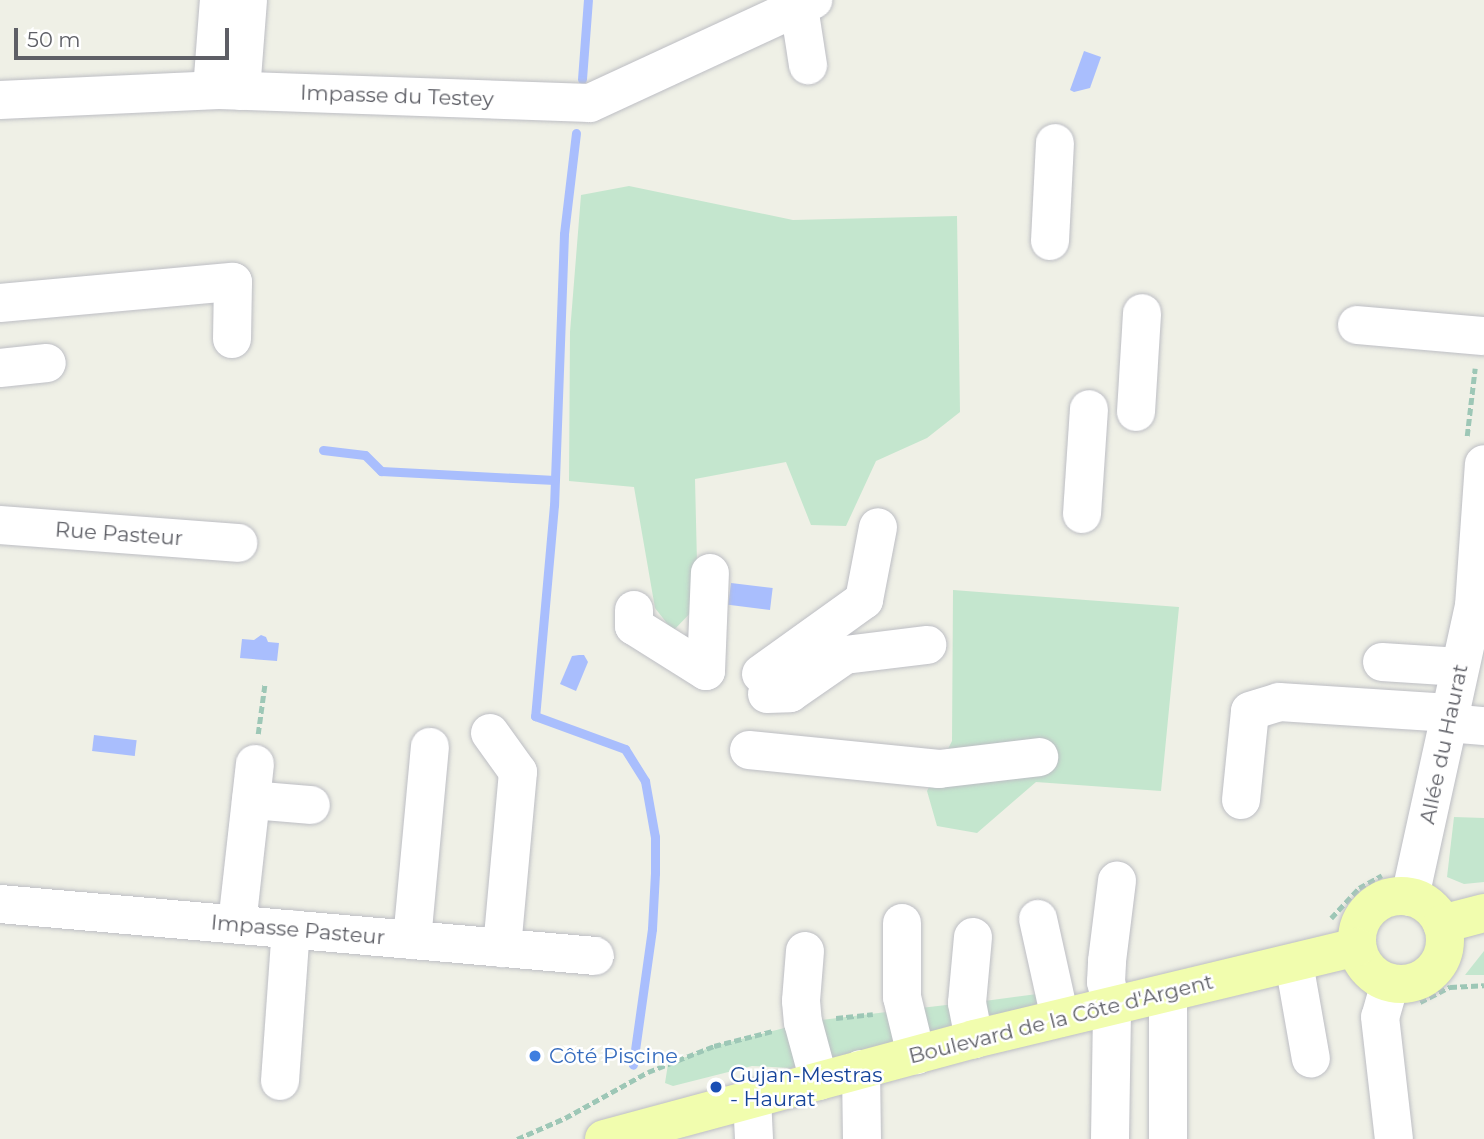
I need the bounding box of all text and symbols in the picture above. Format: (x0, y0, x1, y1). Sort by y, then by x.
scale bar (18, 14, 233, 58)
text: 50 m (27, 27, 81, 52)
street label: Impasse du Testey (300, 80, 494, 112)
street label: Rue Pasteur (54, 517, 184, 551)
street label: Allée du Haurat (1415, 662, 1473, 826)
street label: Impasse Pasteur (210, 910, 386, 950)
street label: Boulevard de la Côte d'Argent (906, 969, 1216, 1069)
place label: Côté Piscine (549, 1043, 678, 1069)
marker: Côté Piscine (527, 1048, 543, 1064)
place label: Gujan-Mestras - Haurat (730, 1062, 882, 1112)
marker: Gujan-Mestras - Haurat (708, 1079, 724, 1095)

